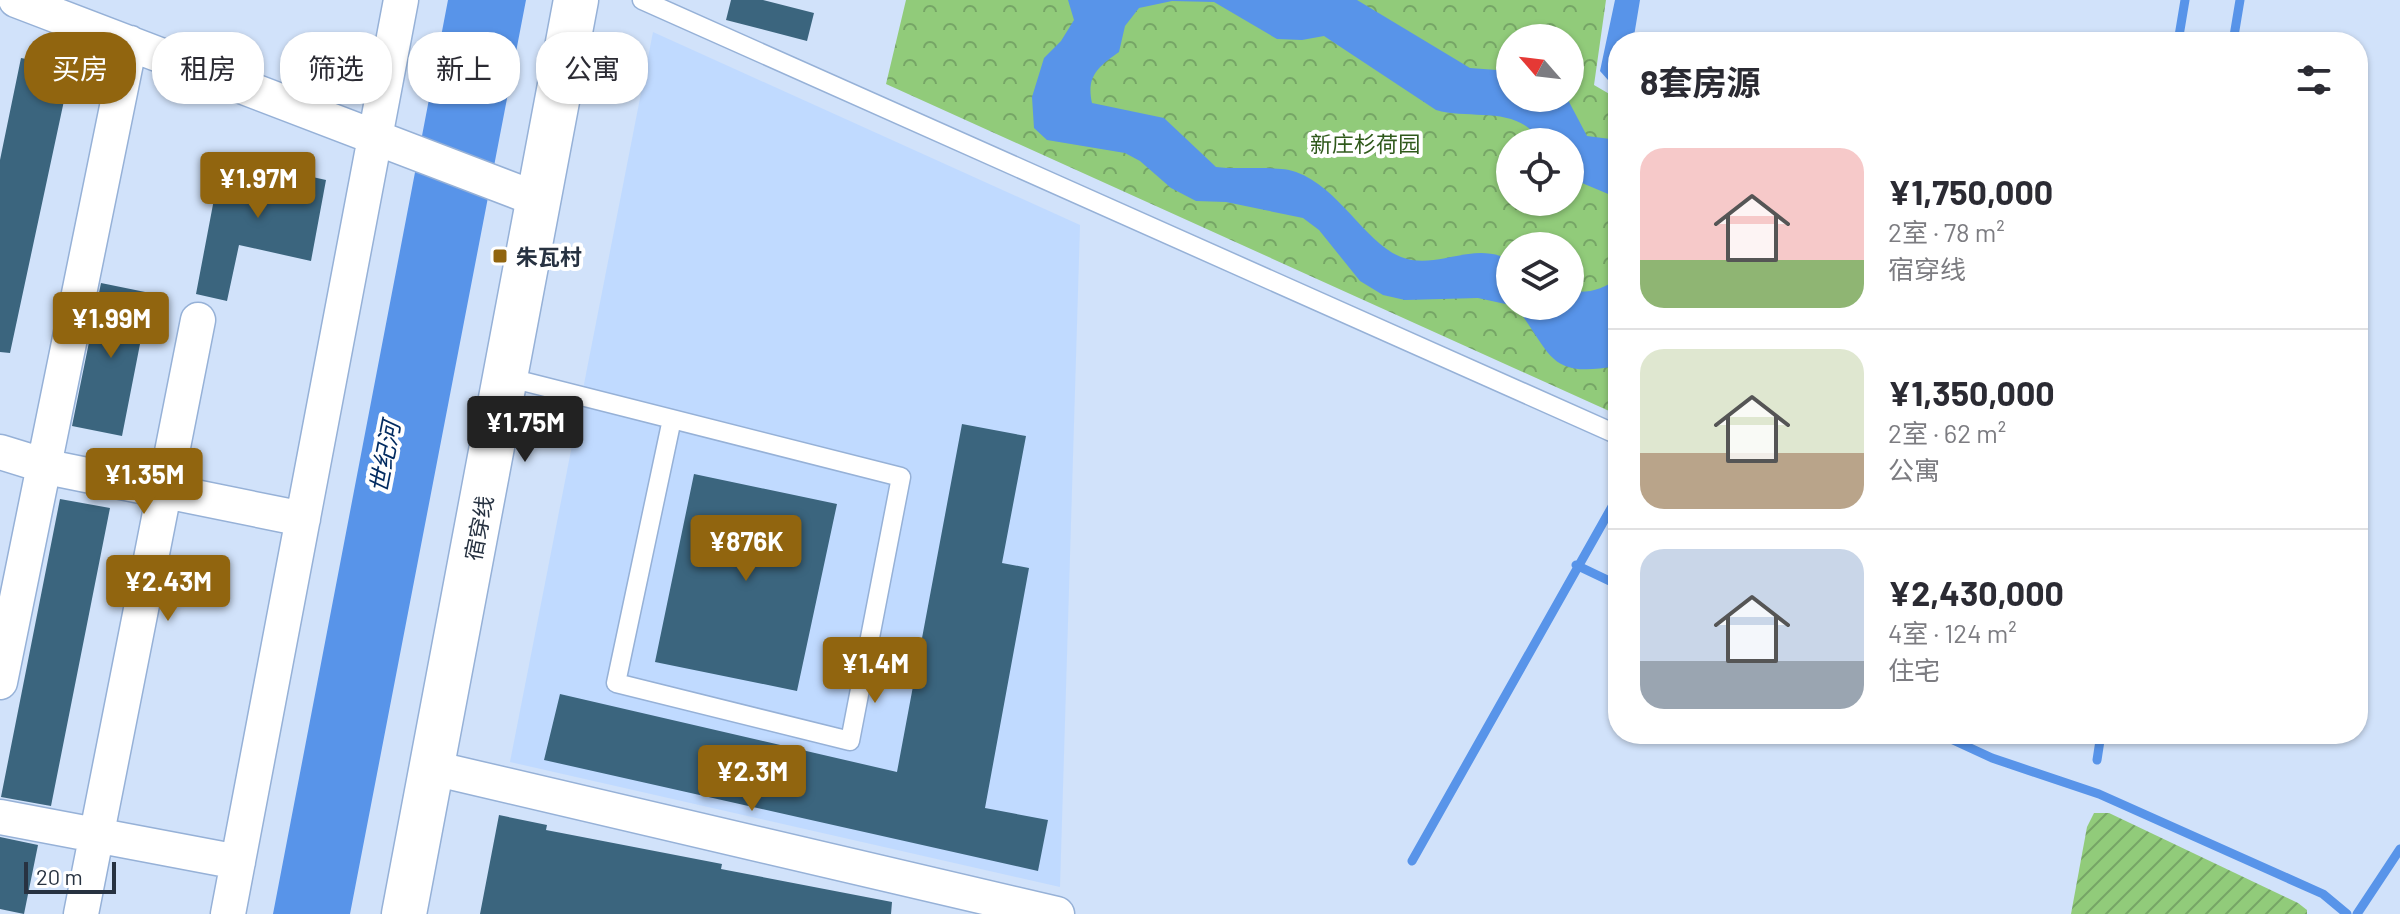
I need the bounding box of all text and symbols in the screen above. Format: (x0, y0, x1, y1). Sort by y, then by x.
north arrow (1496, 24, 1584, 112)
map controls (1496, 24, 1584, 320)
chip: 买房 (24, 32, 136, 104)
chip: 租房 (152, 32, 264, 104)
chip: 筛选 (280, 32, 392, 104)
chip: 新上 (408, 32, 520, 104)
chip: 公寓 (536, 32, 648, 104)
icon: filters (2292, 58, 2336, 102)
text: 8套房源 (1640, 61, 1760, 102)
button: locate (1496, 128, 1584, 216)
park label: 新庄杉荷园 (1310, 130, 1420, 156)
pin: ¥1.97M (193, 152, 323, 220)
text: ¥1.97M (218, 162, 298, 193)
text: ¥1,750,000 (1888, 171, 2053, 212)
icon: home (1704, 180, 1800, 276)
text: 2室 · 78 m² (1888, 216, 2005, 247)
button: layers (1496, 232, 1584, 320)
place label: 朱瓦村 (516, 243, 582, 269)
marker: 朱瓦村 (491, 247, 509, 265)
text: 宿穿线 (1888, 253, 1966, 284)
pin: ¥1.99M (46, 292, 176, 360)
text: ¥1.99M (71, 302, 151, 333)
text: ¥1,350,000 (1888, 372, 2055, 413)
icon: home (1704, 381, 1800, 477)
pin: ¥1.75M (460, 396, 590, 464)
text: ¥1.75M (485, 406, 565, 437)
water label: 世纪河 (363, 415, 406, 495)
text: 2室 · 62 m² (1888, 417, 2006, 448)
pin: ¥1.35M (79, 448, 209, 516)
text: 公寓 (1888, 454, 1940, 485)
text: ¥1.35M (104, 458, 184, 489)
street label: 宿穿线 (459, 493, 497, 563)
pin: ¥876K (690, 515, 802, 583)
text: ¥876K (708, 525, 784, 556)
pin: ¥2.43M (103, 555, 233, 623)
text: ¥2.43M (124, 565, 212, 596)
text: ¥2,430,000 (1888, 572, 2064, 613)
icon: home (1704, 581, 1800, 677)
text: 4室 · 124 m² (1888, 617, 2017, 648)
pin: ¥1.4M (819, 637, 931, 705)
text: ¥1.4M (841, 647, 909, 678)
text: 住宅 (1888, 654, 1940, 685)
pin: ¥2.3M (696, 745, 808, 813)
text: ¥2.3M (716, 755, 788, 786)
scale bar (24, 858, 116, 894)
text: 20 m (36, 863, 83, 889)

